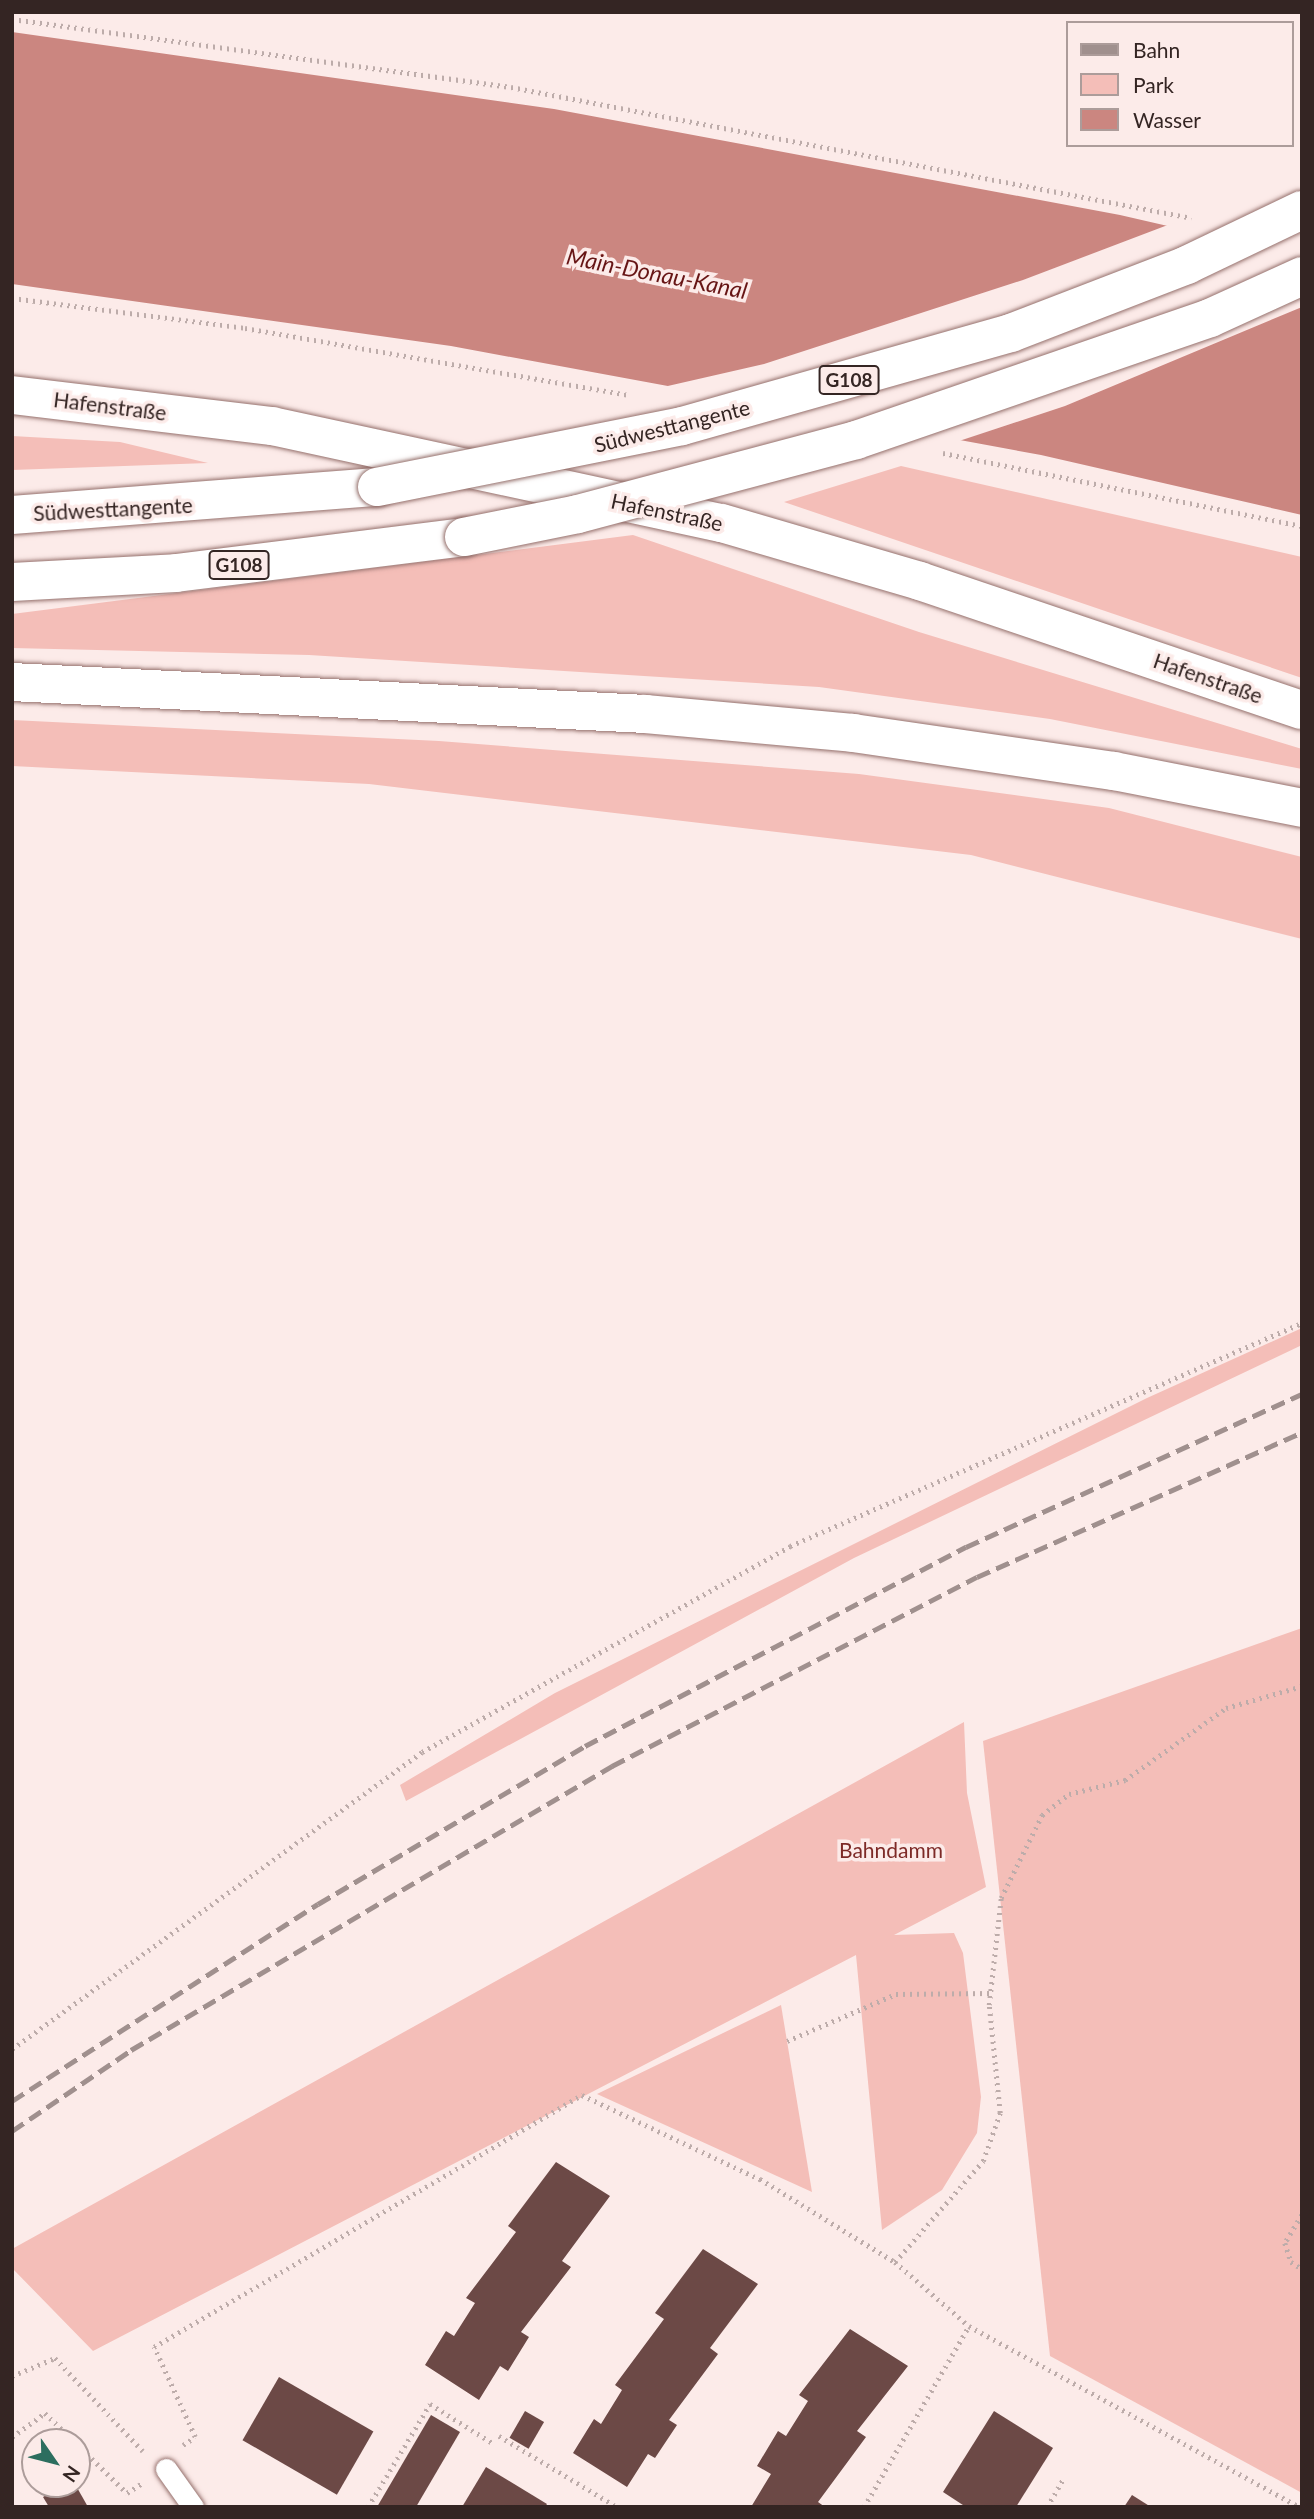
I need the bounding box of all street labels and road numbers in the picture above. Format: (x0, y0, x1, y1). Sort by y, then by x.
road number: G108 (818, 364, 880, 396)
street label: Hafenstraße (52, 387, 168, 425)
street label: Südwesttangente (591, 394, 753, 458)
street label: Hafenstraße (609, 488, 725, 536)
street label: Südwesttangente (33, 492, 193, 526)
road number: G108 (208, 550, 270, 580)
street label: Hafenstraße (1150, 648, 1266, 708)

